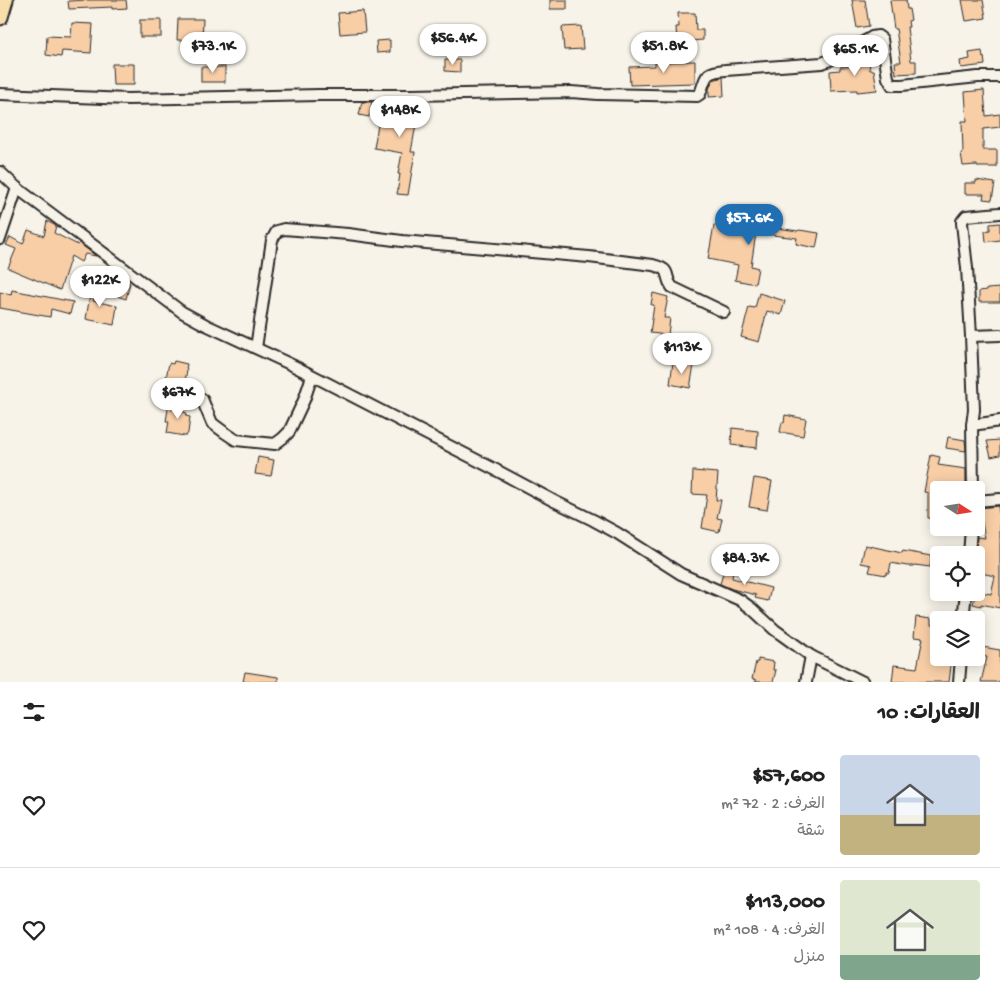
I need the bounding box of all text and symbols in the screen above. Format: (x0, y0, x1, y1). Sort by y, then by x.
pin: $56.4K (412, 23, 494, 66)
text: $56.4K (430, 30, 476, 49)
pin: $73.1K (172, 32, 254, 74)
pin: $51.8K (623, 32, 705, 74)
pin: $65.1K (814, 34, 896, 77)
text: $73.1K (191, 38, 235, 57)
text: $51.8K (642, 38, 686, 57)
text: $65.1K (833, 41, 877, 60)
pin: $148K (365, 96, 435, 138)
text: $148K (381, 102, 419, 121)
pin: $57.6K (708, 204, 790, 246)
text: $57.6K (726, 210, 772, 229)
pin: $122K (65, 266, 135, 308)
text: $122K (81, 272, 119, 291)
pin: $113K (647, 332, 717, 375)
text: $113K (663, 339, 701, 358)
pin: $67K (148, 378, 208, 420)
text: $67K (162, 384, 194, 403)
north arrow (930, 481, 985, 536)
map controls (930, 481, 985, 666)
pin: $84.3K (704, 544, 786, 586)
button: locate (930, 546, 985, 601)
text: $84.3K (722, 550, 768, 569)
button: layers (930, 611, 985, 666)
icon: filters (20, 698, 48, 726)
text: العقارات: 10 (878, 702, 980, 727)
text: $57,600 (753, 765, 825, 790)
icon: home (880, 775, 940, 835)
icon: heart (20, 791, 48, 819)
text: الغرف: 2 · 72 m² (721, 796, 825, 815)
text: شقة (797, 823, 825, 842)
text: $113,000 (745, 891, 825, 916)
icon: home (880, 900, 940, 960)
icon: heart (20, 916, 48, 944)
text: الغرف: 4 · 108 m² (713, 922, 825, 941)
text: منزل (793, 949, 825, 968)

